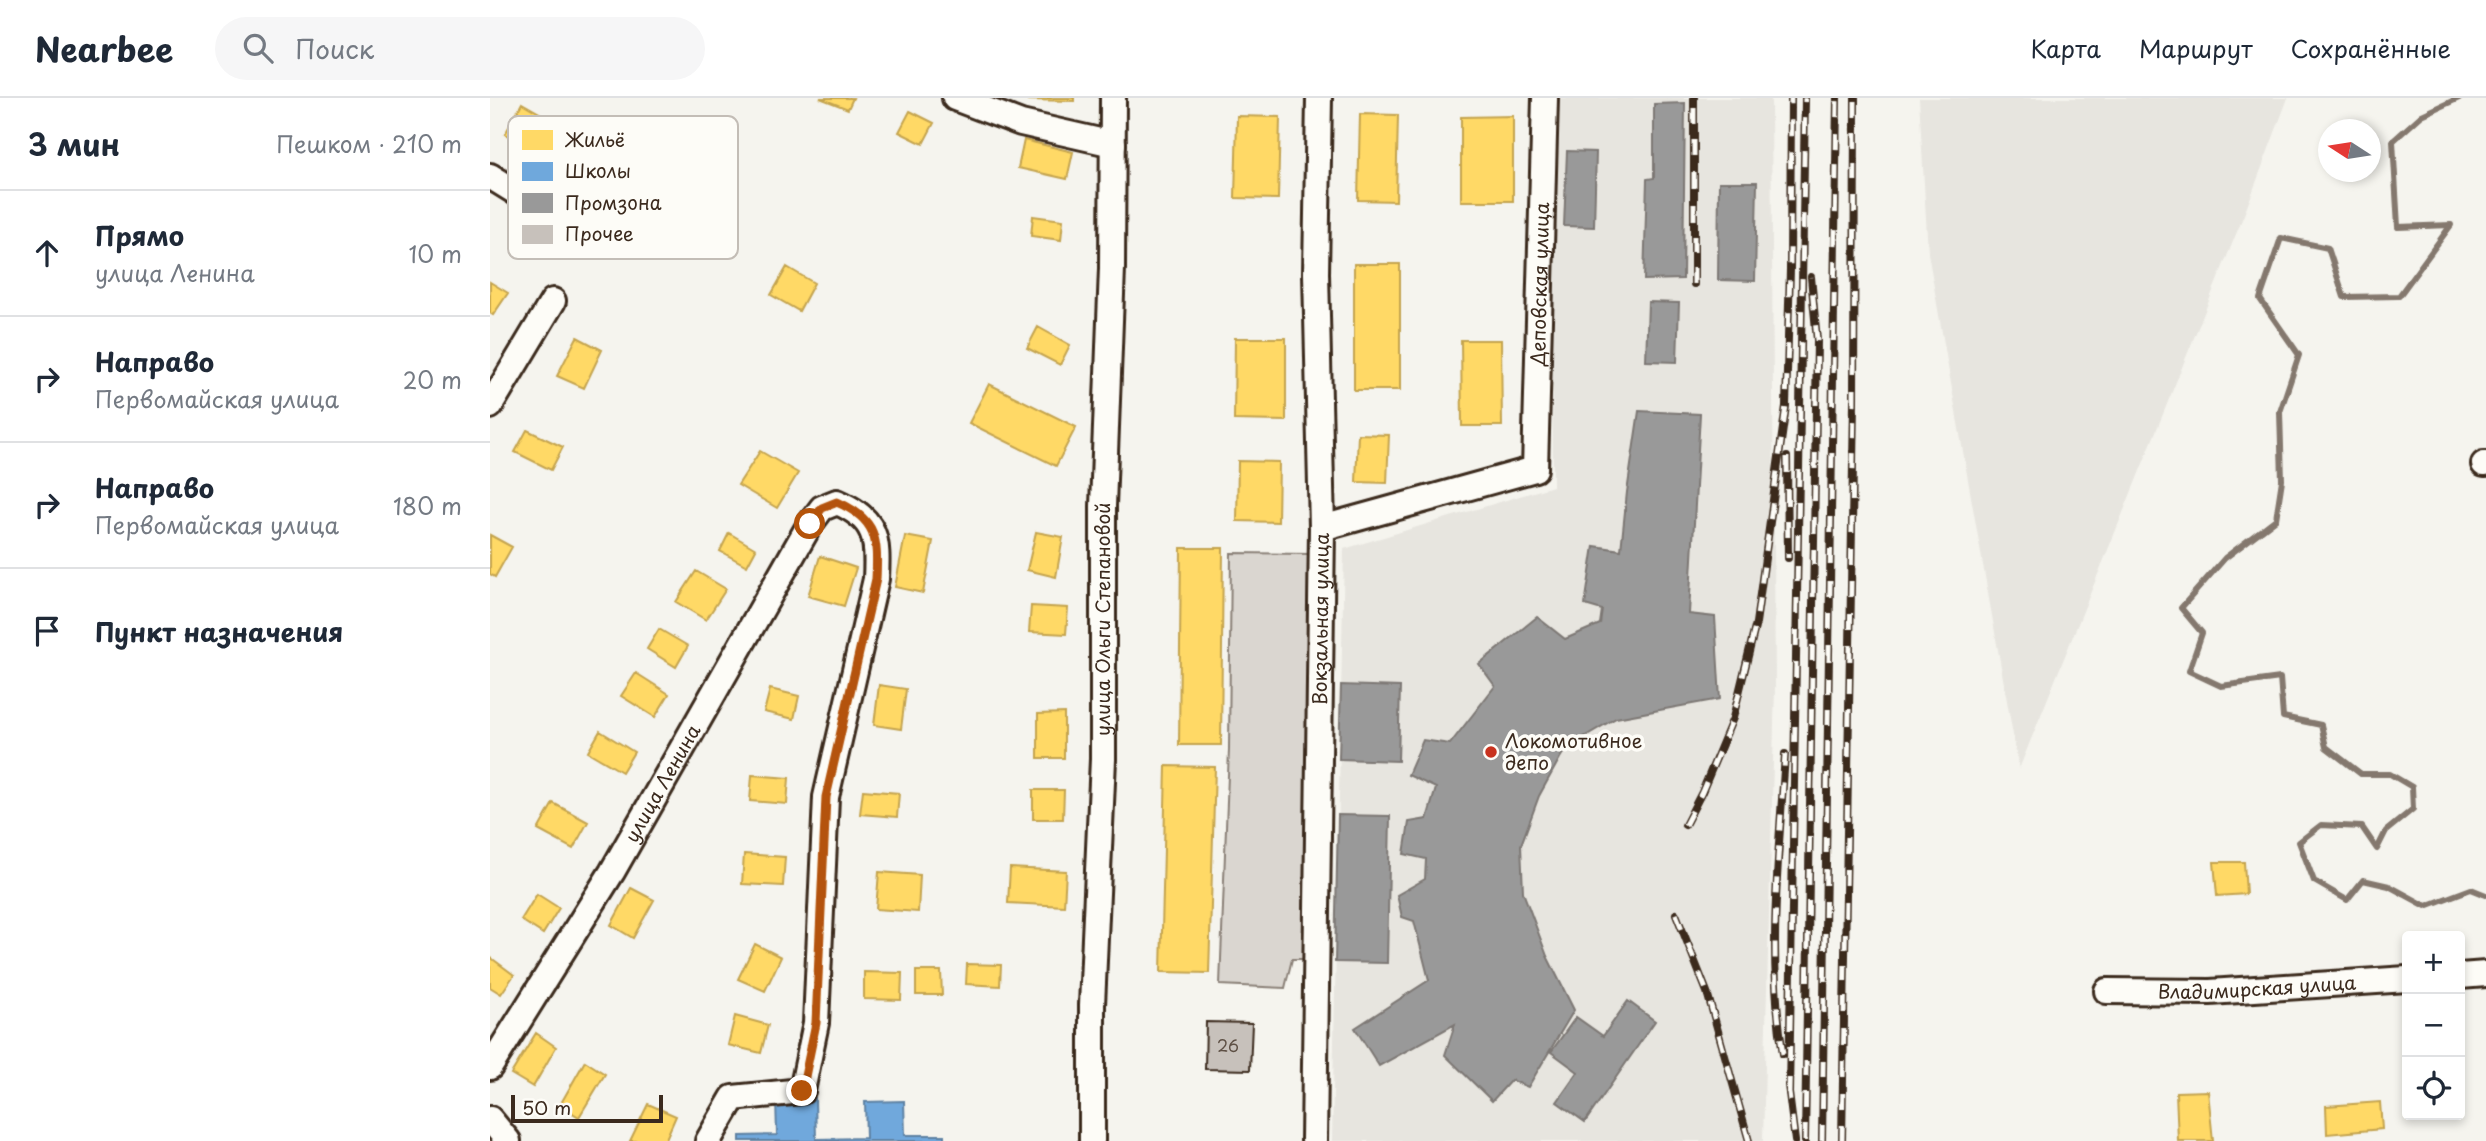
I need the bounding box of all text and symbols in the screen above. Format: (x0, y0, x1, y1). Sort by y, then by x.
search box (215, 17, 705, 80)
text: Nearbee (35, 23, 173, 73)
icon: search (239, 29, 277, 67)
text: Поиск (295, 29, 374, 68)
text: Карта (2030, 30, 2101, 66)
text: Маршрут (2139, 30, 2253, 66)
text: Сохранённые (2291, 30, 2451, 66)
legend (508, 116, 738, 259)
north arrow (2318, 119, 2381, 182)
text: 3 мин (28, 121, 120, 166)
text: Жильё (564, 125, 625, 153)
text: Пешком · 210 m (276, 126, 462, 161)
text: Школы (565, 156, 631, 184)
text: Промзона (565, 188, 662, 216)
street label: Деповская улица (1523, 202, 1555, 367)
text: Прямо (95, 216, 184, 255)
text: Прочее (565, 219, 634, 247)
icon: ahead (28, 234, 66, 272)
text: 10 m (408, 236, 462, 271)
text: улица Ленина (95, 255, 255, 290)
text: Направо (95, 342, 214, 381)
icon: right (28, 360, 66, 398)
text: 20 m (403, 362, 462, 397)
text: Первомайская улица (95, 381, 339, 416)
text: Направо (95, 468, 214, 507)
icon: right (28, 486, 66, 524)
text: 180 m (393, 488, 462, 523)
street label: улица Ольги Степановой (1088, 503, 1116, 736)
text: Первомайская улица (95, 507, 339, 542)
route start (794, 508, 825, 539)
street label: Вокзальная улица (1305, 533, 1335, 705)
icon: arrive (28, 612, 66, 650)
text: Пункт назначения (95, 612, 343, 651)
street label: улица Ленина (617, 719, 706, 847)
place label: Локомотивное депо (1505, 726, 1642, 776)
marker: Локомотивное депо (1483, 744, 1499, 760)
map controls (2402, 931, 2465, 1120)
button: + (2402, 931, 2465, 994)
street label: Владимирская улица (2158, 967, 2357, 1005)
button: − (2402, 994, 2465, 1057)
house number: 26 (1217, 1033, 1239, 1057)
button: locate (2402, 1057, 2465, 1120)
route end (786, 1075, 817, 1106)
scale bar (511, 1092, 663, 1124)
text: 50 m (522, 1093, 571, 1121)

